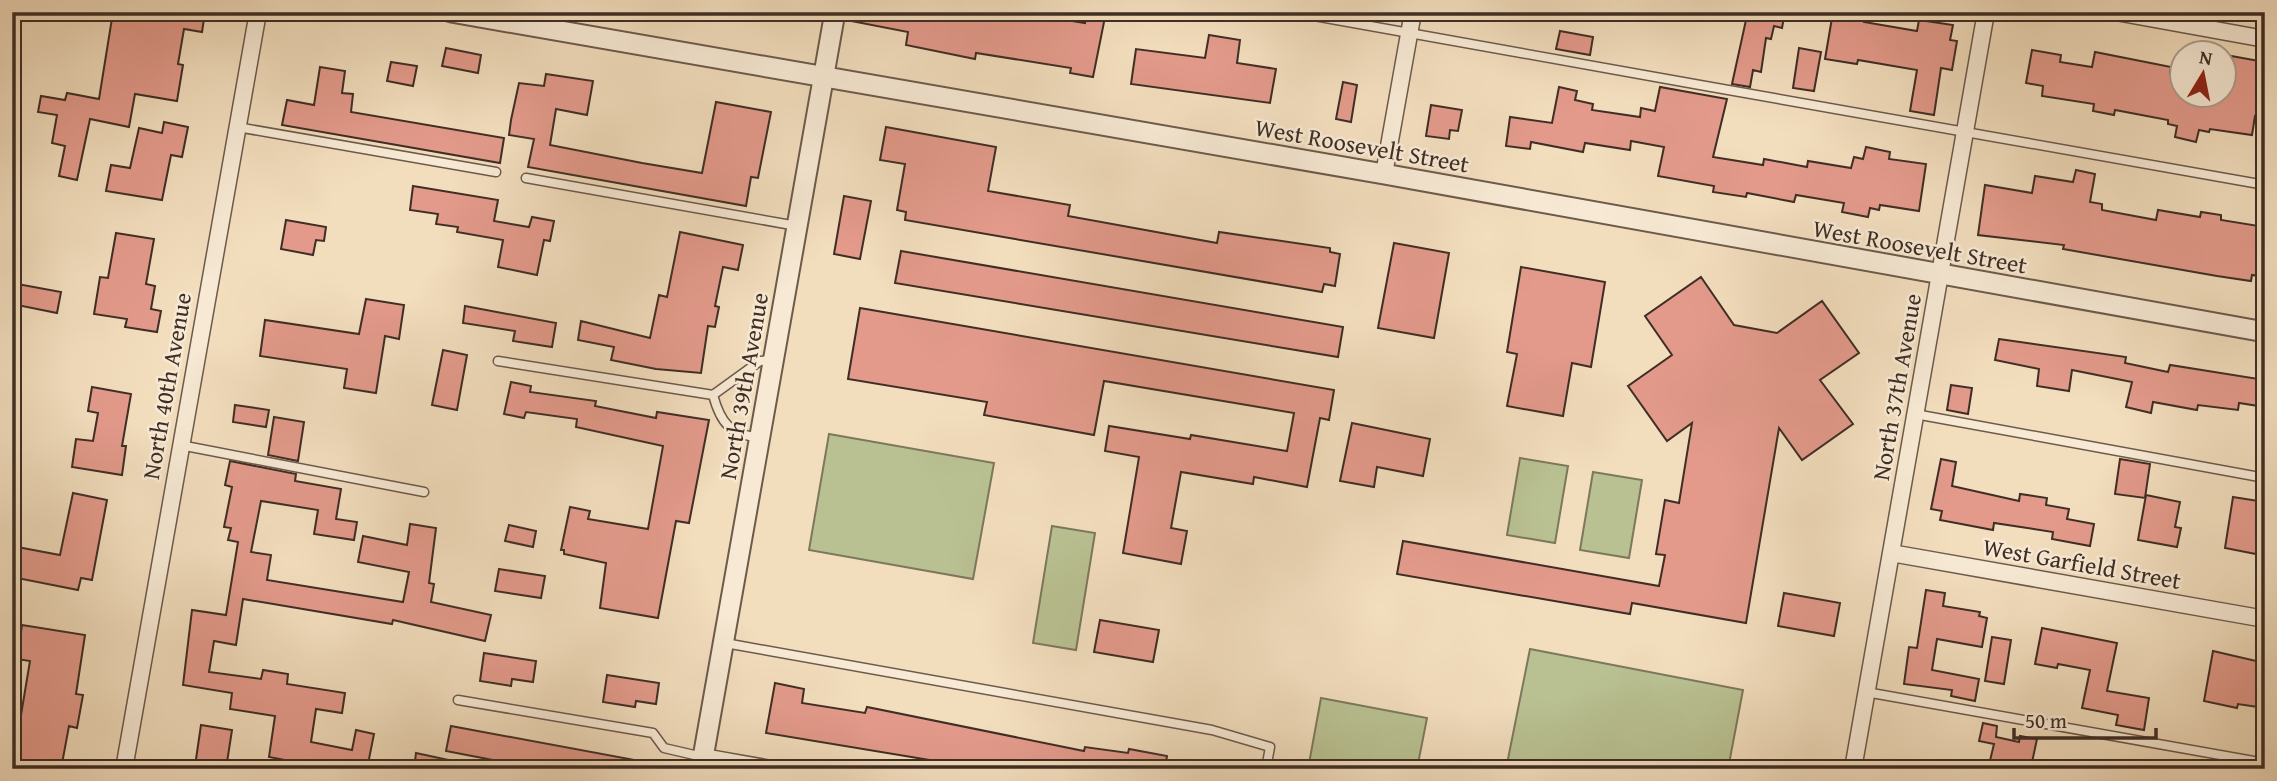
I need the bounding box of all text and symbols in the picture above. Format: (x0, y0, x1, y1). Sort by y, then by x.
north arrow (2168, 38, 2238, 108)
text: N (2197, 42, 2215, 72)
street label: West Roosevelt Street (1252, 109, 1472, 182)
street label: West Roosevelt Street (1810, 210, 2030, 283)
street label: North 40th Avenue (133, 290, 200, 482)
street label: North 39th Avenue (710, 290, 777, 482)
street label: North 37th Avenue (1863, 291, 1930, 483)
street label: West Garfield Street (1980, 529, 2184, 598)
scale bar (2014, 697, 2156, 741)
text: 50 m (2025, 705, 2067, 736)

